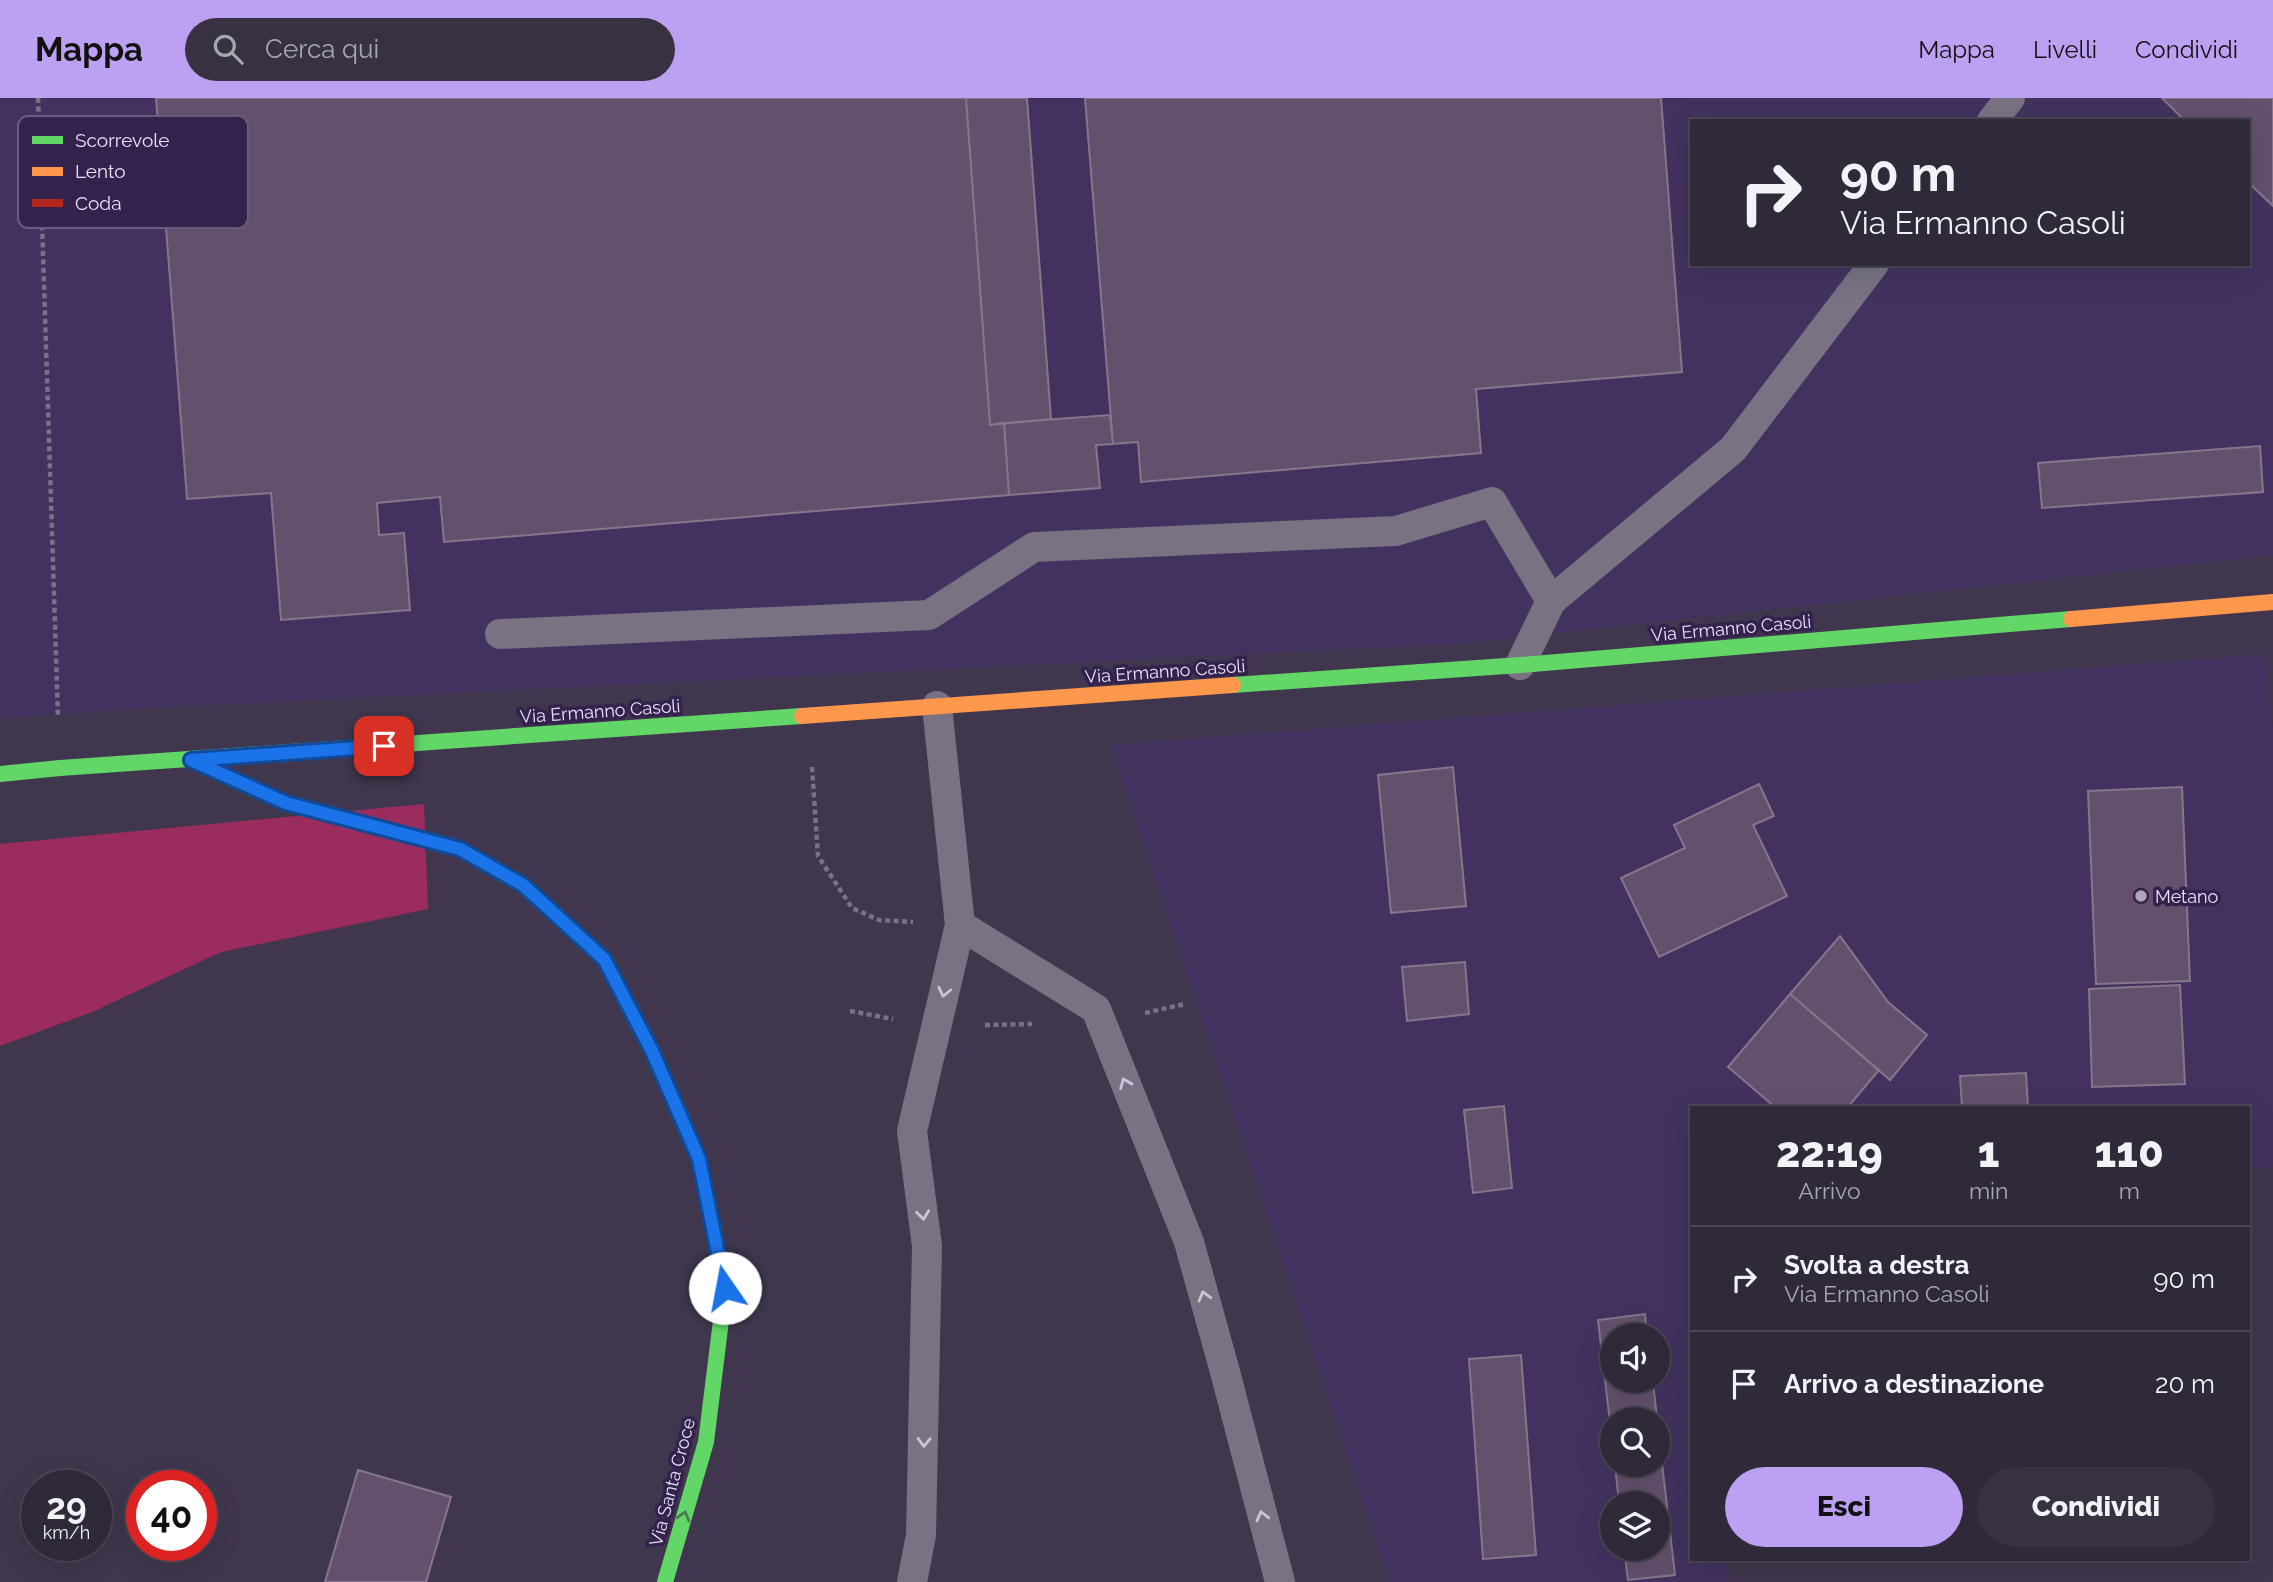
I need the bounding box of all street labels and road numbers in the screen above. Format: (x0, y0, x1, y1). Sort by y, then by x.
street label: Via Ermanno Casoli (1650, 611, 1812, 645)
street label: Via Ermanno Casoli (1084, 655, 1246, 687)
street label: Via Ermanno Casoli (519, 695, 681, 727)
street label: Via Santa Croce (645, 1415, 699, 1548)

